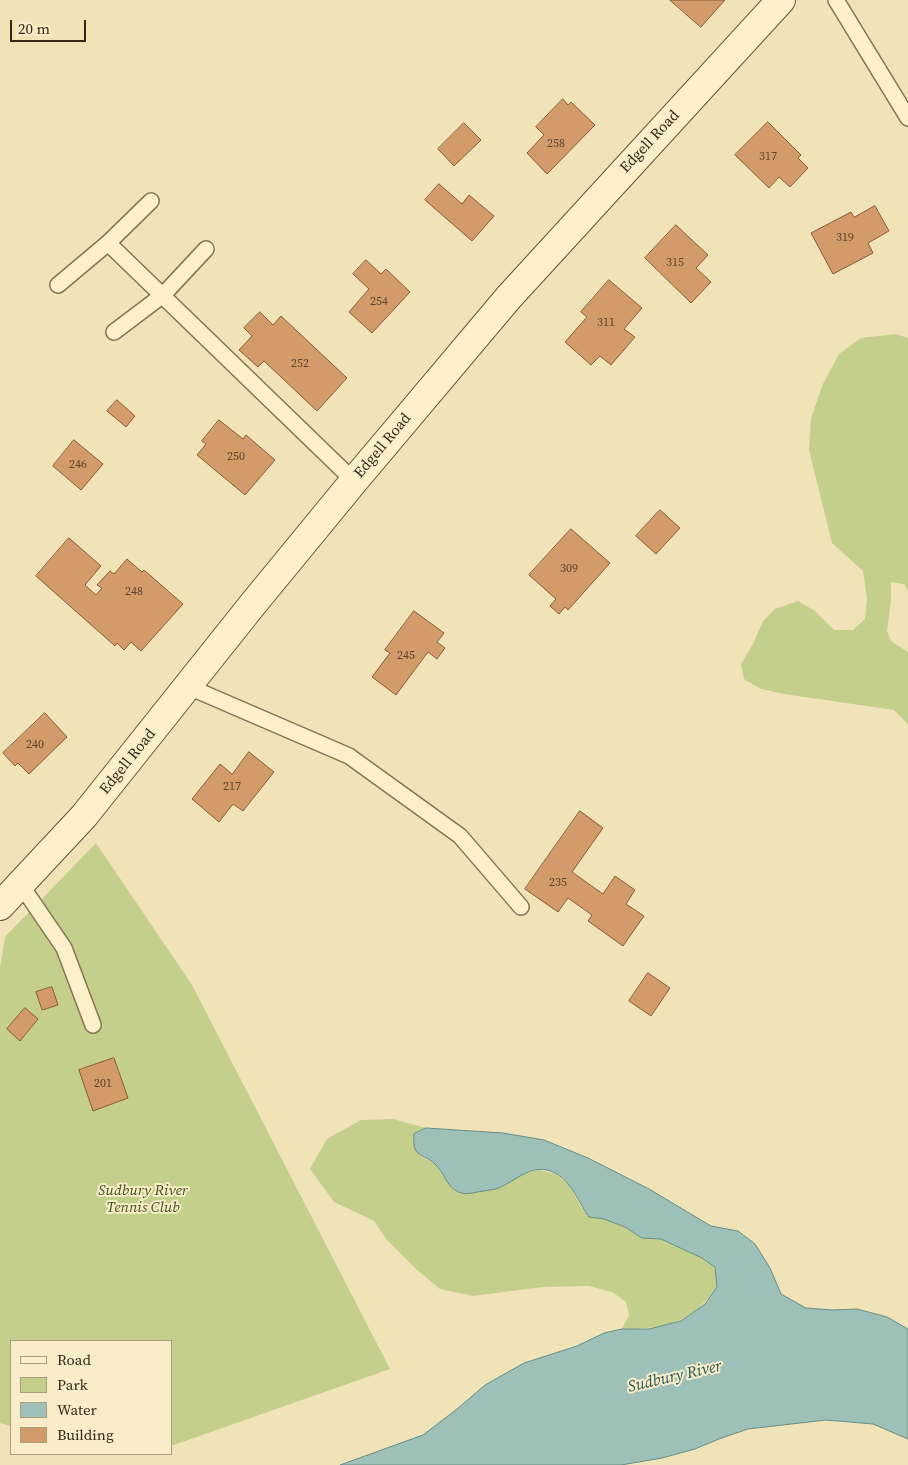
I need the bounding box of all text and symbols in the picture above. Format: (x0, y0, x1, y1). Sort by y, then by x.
scale bar (12, 10, 89, 42)
text: 20 m (18, 18, 50, 39)
street label: Edgell Road (616, 107, 684, 177)
house number: 258 (547, 137, 565, 151)
house number: 317 (759, 150, 777, 164)
house number: 319 (836, 231, 854, 245)
house number: 315 (666, 256, 684, 270)
house number: 254 (370, 295, 388, 309)
house number: 311 (597, 316, 615, 330)
house number: 252 (291, 357, 309, 371)
street label: Edgell Road (351, 410, 415, 482)
house number: 250 (227, 450, 245, 464)
house number: 246 (69, 458, 87, 472)
house number: 309 (560, 562, 578, 576)
house number: 248 (125, 585, 143, 599)
house number: 245 (397, 649, 415, 663)
street label: Edgell Road (96, 726, 160, 798)
house number: 240 (26, 738, 44, 752)
house number: 217 (223, 780, 241, 794)
house number: 235 (549, 876, 567, 890)
house number: 201 (94, 1077, 112, 1091)
park label: Sudbury River Tennis Club (98, 1182, 188, 1217)
legend (10, 1340, 172, 1455)
text: Road (57, 1349, 91, 1370)
water label: Sudbury River (626, 1357, 724, 1397)
text: Park (57, 1374, 88, 1395)
text: Water (57, 1399, 97, 1420)
text: Building (57, 1424, 114, 1445)

